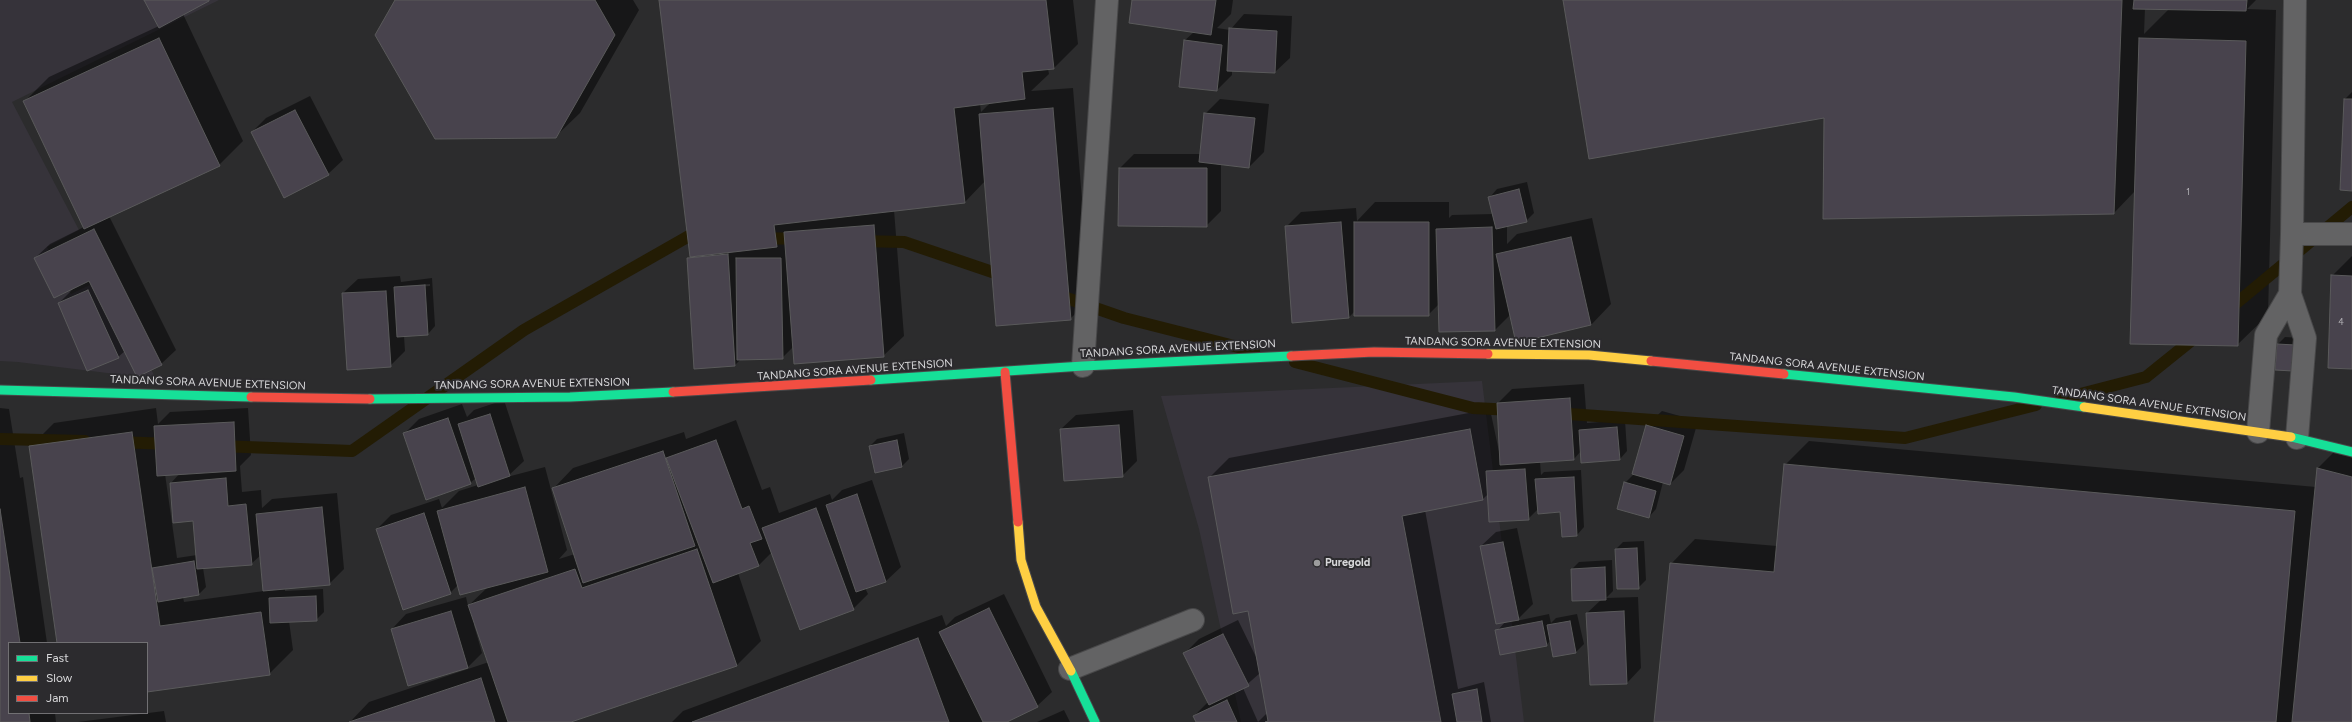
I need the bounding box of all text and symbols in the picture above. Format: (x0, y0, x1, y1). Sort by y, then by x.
house number: 1 (2186, 187, 2190, 197)
house number: 4 (2338, 317, 2344, 327)
street label: TANDANG SORA AVENUE EXTENSION (1405, 335, 1601, 351)
street label: TANDANG SORA AVENUE EXTENSION (1080, 337, 1276, 361)
street label: TANDANG SORA AVENUE EXTENSION (1729, 350, 1925, 384)
street label: TANDANG SORA AVENUE EXTENSION (757, 357, 953, 383)
street label: TANDANG SORA AVENUE EXTENSION (110, 373, 306, 393)
street label: TANDANG SORA AVENUE EXTENSION (434, 376, 630, 392)
street label: TANDANG SORA AVENUE EXTENSION (2051, 384, 2247, 424)
place label: Puregold (1325, 556, 1370, 570)
marker: Puregold (1312, 558, 1322, 568)
legend (8, 642, 148, 714)
text: Fast (46, 651, 69, 665)
text: Slow (46, 671, 72, 685)
text: Jam (46, 691, 69, 705)

